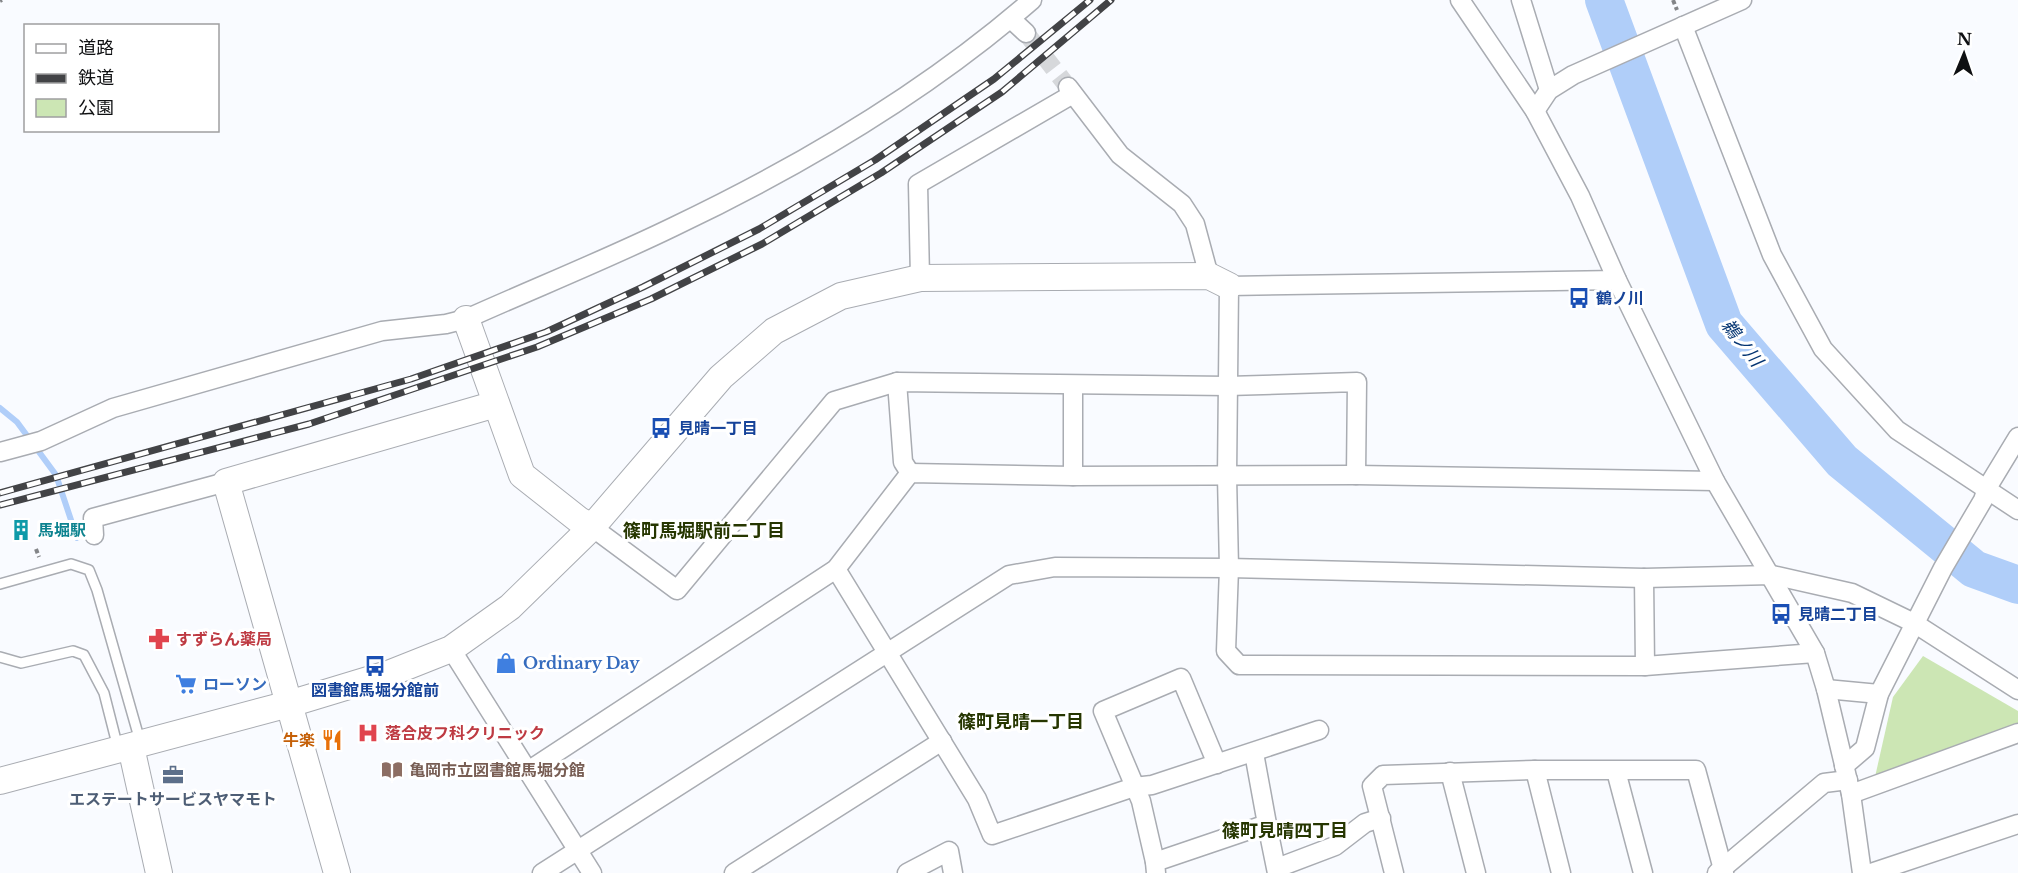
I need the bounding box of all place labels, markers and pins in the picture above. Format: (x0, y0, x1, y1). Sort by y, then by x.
bus stop icon: 鶴ノ川 (1567, 286, 1591, 310)
place label: 鶴ノ川 (1596, 288, 1644, 308)
bus stop icon: 見晴一丁目 (649, 416, 673, 440)
place label: 見晴一丁目 (678, 418, 758, 438)
building icon: 馬堀駅 (9, 518, 33, 542)
place label: 馬堀駅 (38, 520, 86, 540)
bus stop icon: 見晴二丁目 (1769, 602, 1793, 626)
place label: 見晴二丁目 (1798, 604, 1878, 624)
pharmacy icon: すずらん薬局 (147, 627, 171, 651)
place label: すずらん薬局 (176, 629, 272, 649)
shop icon: Ordinary Day (494, 651, 518, 675)
place label: Ordinary Day (523, 653, 640, 673)
bus stop icon: 図書館馬堀分館前 (363, 654, 387, 678)
supermarket icon: ローソン (174, 672, 198, 696)
place label: ローソン (203, 674, 267, 694)
place label: 図書館馬堀分館前 (311, 680, 439, 700)
hospital icon: 落合皮フ科クリニック (356, 721, 380, 745)
place label: 落合皮フ科クリニック (385, 723, 545, 743)
restaurant icon: 牛楽 (320, 728, 344, 752)
place label: 牛楽 (283, 730, 315, 750)
library icon: 亀岡市立図書館馬堀分館 (380, 758, 404, 782)
place label: 亀岡市立図書館馬堀分館 (409, 760, 585, 780)
office icon: エステートサービスヤマモト (161, 763, 185, 787)
place label: エステートサービスヤマモト (69, 789, 277, 809)

